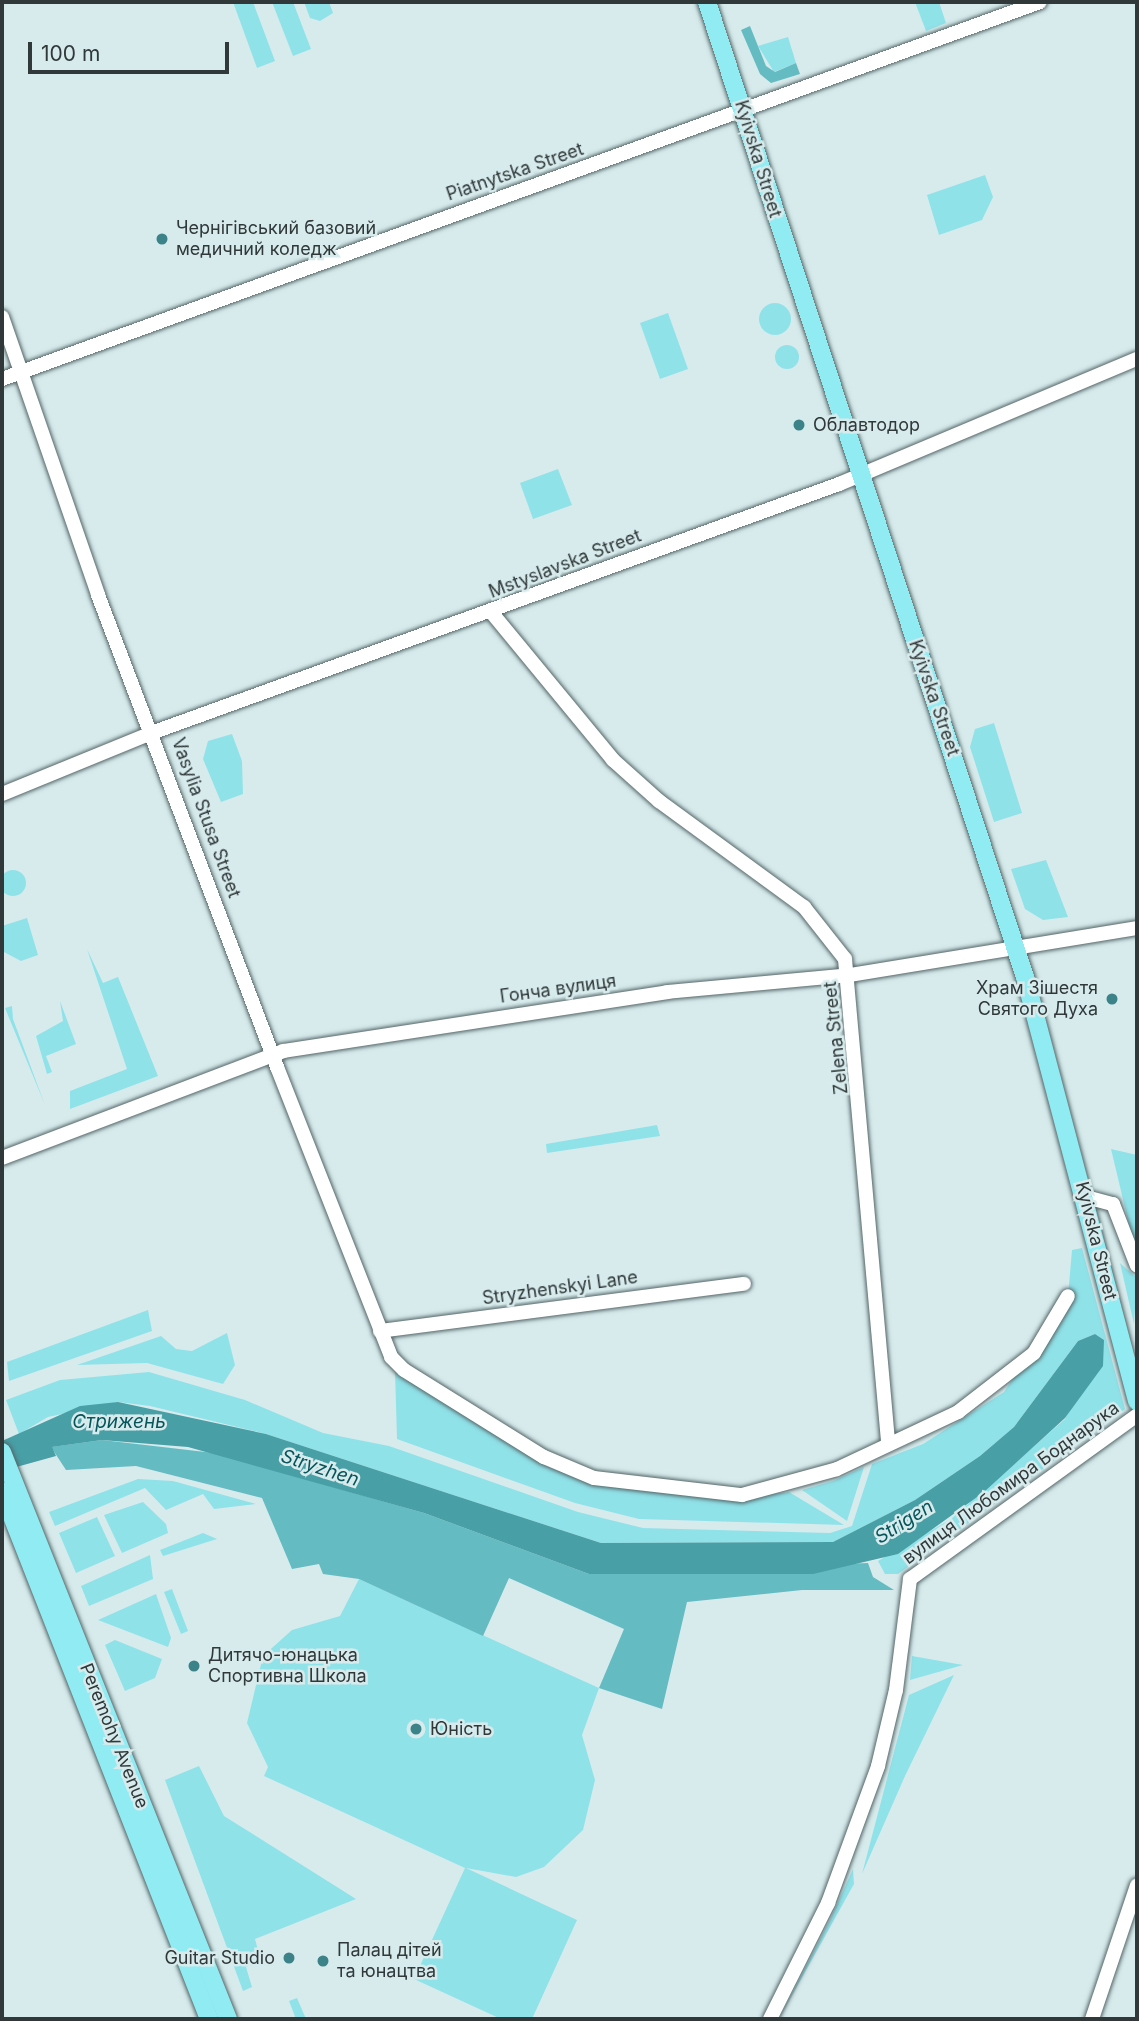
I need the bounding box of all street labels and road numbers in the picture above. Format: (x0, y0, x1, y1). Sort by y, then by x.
street label: Kyivska Street (730, 98, 786, 220)
street label: Piatnytska Street (444, 138, 586, 206)
street label: Mstyslavska Street (486, 525, 644, 603)
street label: Kyivska Street (904, 637, 964, 759)
street label: Vasylia Stusa Street (167, 735, 245, 901)
street label: Гонча вулиця (498, 970, 618, 1008)
street label: Zelena Street (819, 981, 853, 1095)
street label: Kyivska Street (1071, 1180, 1121, 1302)
street label: Stryzhenskyi Lane (481, 1266, 639, 1310)
street label: вулиця Любомира Боднарука (899, 1397, 1123, 1569)
street label: Peremohy Avenue (75, 1660, 153, 1812)

